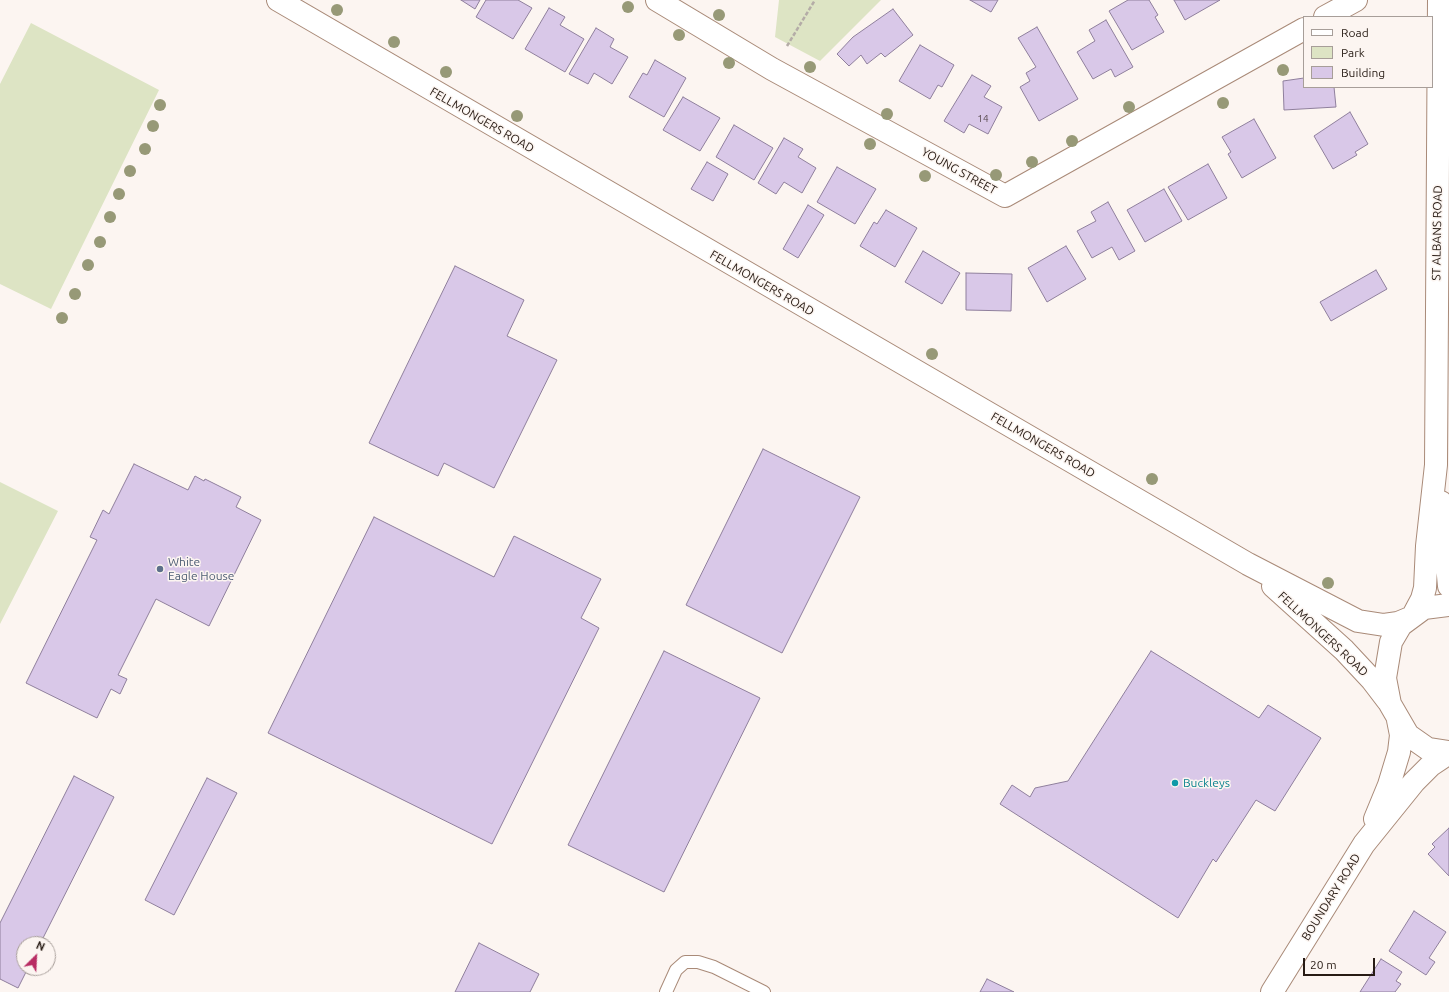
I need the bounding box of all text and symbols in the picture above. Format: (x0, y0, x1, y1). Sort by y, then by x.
legend (1303, 16, 1433, 88)
text: Road (1341, 26, 1369, 39)
text: Park (1341, 46, 1365, 59)
text: Building (1341, 66, 1385, 79)
street label: FELLMONGERS ROAD (427, 84, 537, 156)
house number: 14 (977, 113, 989, 125)
street label: YOUNG STREET (919, 144, 999, 198)
street label: ST ALBANS ROAD (1429, 185, 1445, 281)
street label: FELLMONGERS ROAD (707, 247, 817, 319)
street label: FELLMONGERS ROAD (988, 409, 1098, 481)
place label: White Eagle House (168, 555, 234, 583)
marker: White Eagle House (155, 564, 165, 574)
street label: FELLMONGERS ROAD (1275, 589, 1371, 679)
place label: Buckleys (1183, 776, 1230, 790)
marker: Buckleys (1170, 778, 1180, 788)
street label: BOUNDARY ROAD (1298, 851, 1364, 943)
north arrow (16, 936, 56, 976)
text: N (34, 939, 47, 953)
scale bar (1305, 950, 1377, 976)
text: 20 m (1310, 958, 1337, 971)

